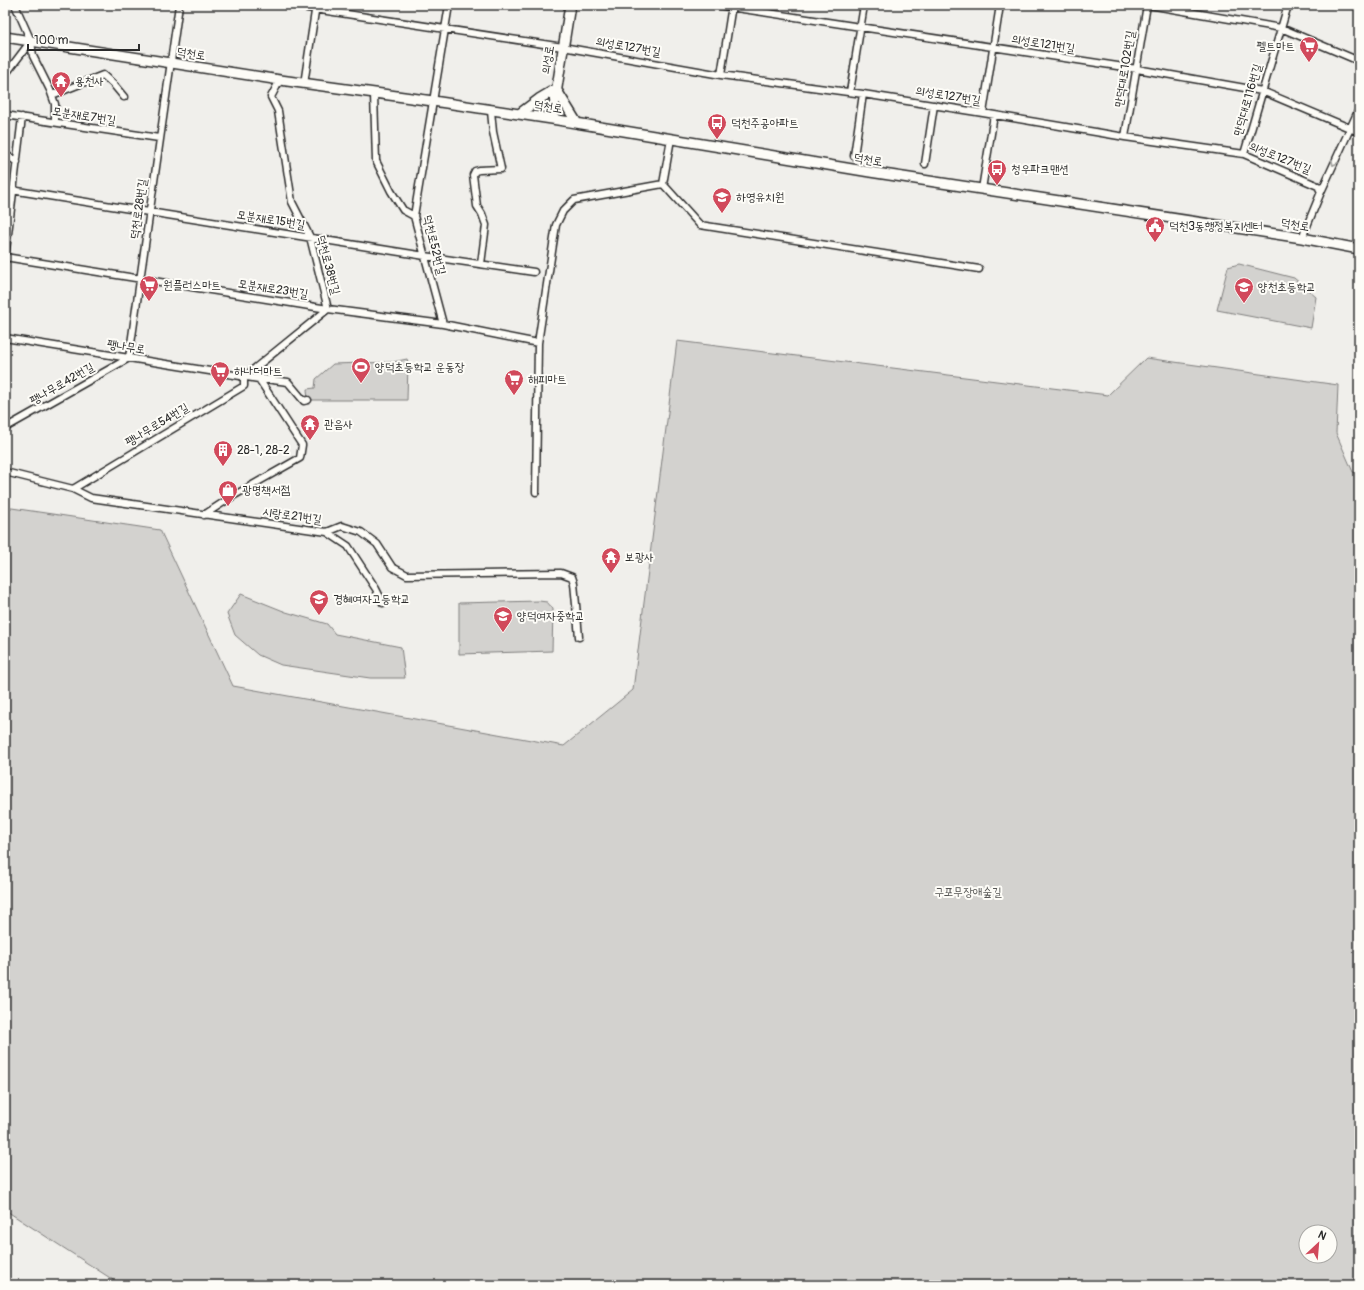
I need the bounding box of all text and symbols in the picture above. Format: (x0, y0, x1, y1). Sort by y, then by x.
scale bar (28, 26, 139, 52)
street label: 만덕대로102번길 (1112, 29, 1139, 108)
street label: 의성로121번길 (1010, 32, 1076, 56)
text: 100 m (34, 33, 69, 48)
street label: 의성로127번길 (594, 34, 662, 60)
supermarket icon: 펠트마트 (1298, 35, 1320, 63)
place label: 펠트마트 (1256, 39, 1295, 54)
street label: 덕천로 (176, 44, 206, 64)
street label: 의성로 (538, 45, 558, 75)
street label: 만덕대로116번길 (1231, 62, 1266, 138)
temple icon: 용천사 (50, 70, 72, 98)
place label: 용천사 (75, 74, 104, 89)
street label: 의성로127번길 (914, 83, 982, 109)
street label: 덕천로 (533, 97, 563, 117)
street label: 모분재로7번길 (51, 104, 117, 128)
bus stop icon: 덕천주공아파트 (706, 112, 728, 140)
place label: 덕천주공아파트 (731, 116, 799, 131)
street label: 의성로127번길 (1247, 139, 1314, 177)
street label: 덕천로 (853, 150, 883, 170)
bus stop icon: 청우파크맨션 (986, 158, 1008, 186)
one-way arrow (1331, 159, 1339, 167)
place label: 청우파크맨션 (1011, 162, 1069, 177)
street label: 덕천로28번길 (127, 177, 151, 240)
school or university icon: 하영유치원 (711, 186, 733, 214)
place label: 하영유치원 (736, 190, 784, 205)
street label: 모분재로15번길 (236, 207, 307, 233)
street label: 덕천로52번길 (419, 213, 449, 277)
public building icon: 덕천3동행정복지센터 (1144, 215, 1166, 243)
street label: 덕천로 (1280, 215, 1310, 235)
place label: 덕천3동행정복지센터 (1169, 219, 1263, 234)
street label: 덕천로38번길 (313, 234, 343, 297)
supermarket icon: 원플러스마트 (138, 274, 160, 302)
street label: 모분재로23번길 (237, 276, 310, 302)
school or university icon: 양천초등학교 (1233, 276, 1255, 304)
place label: 원플러스마트 (163, 278, 221, 293)
place label: 양천초등학교 (1258, 280, 1316, 295)
street label: 팽나무로 (106, 337, 146, 357)
sports icon: 양덕초등학교 운동장 (350, 356, 372, 384)
street label: 팽나무로42번길 (27, 359, 97, 408)
supermarket icon: 하나더마트 (209, 360, 231, 388)
place label: 양덕초등학교 운동장 (375, 360, 465, 375)
place label: 하나더마트 (234, 364, 282, 379)
supermarket icon: 해피마트 (503, 368, 525, 396)
place label: 해피마트 (528, 372, 567, 387)
street label: 팽나무로54번길 (123, 400, 192, 450)
temple icon: 관음사 (299, 413, 321, 441)
place label: 관음사 (324, 417, 353, 432)
building icon: 28-1, 28-2 (212, 439, 234, 467)
place label: 28-1, 28-2 (237, 443, 290, 458)
shop icon: 광명책서점 (217, 479, 239, 507)
place label: 광명책서점 (242, 483, 290, 498)
street label: 시랑로21번길 (261, 504, 323, 528)
temple icon: 보광사 (600, 546, 622, 574)
place label: 보광사 (625, 550, 654, 565)
school or university icon: 경혜여자고등학교 (308, 588, 330, 616)
place label: 경혜여자고등학교 (333, 592, 410, 607)
school or university icon: 양덕여자중학교 (492, 605, 514, 633)
place label: 양덕여자중학교 (517, 609, 585, 624)
park label: 구포무장애숲길 (934, 885, 1002, 900)
north arrow (1298, 1224, 1338, 1264)
text: N (1316, 1228, 1329, 1243)

